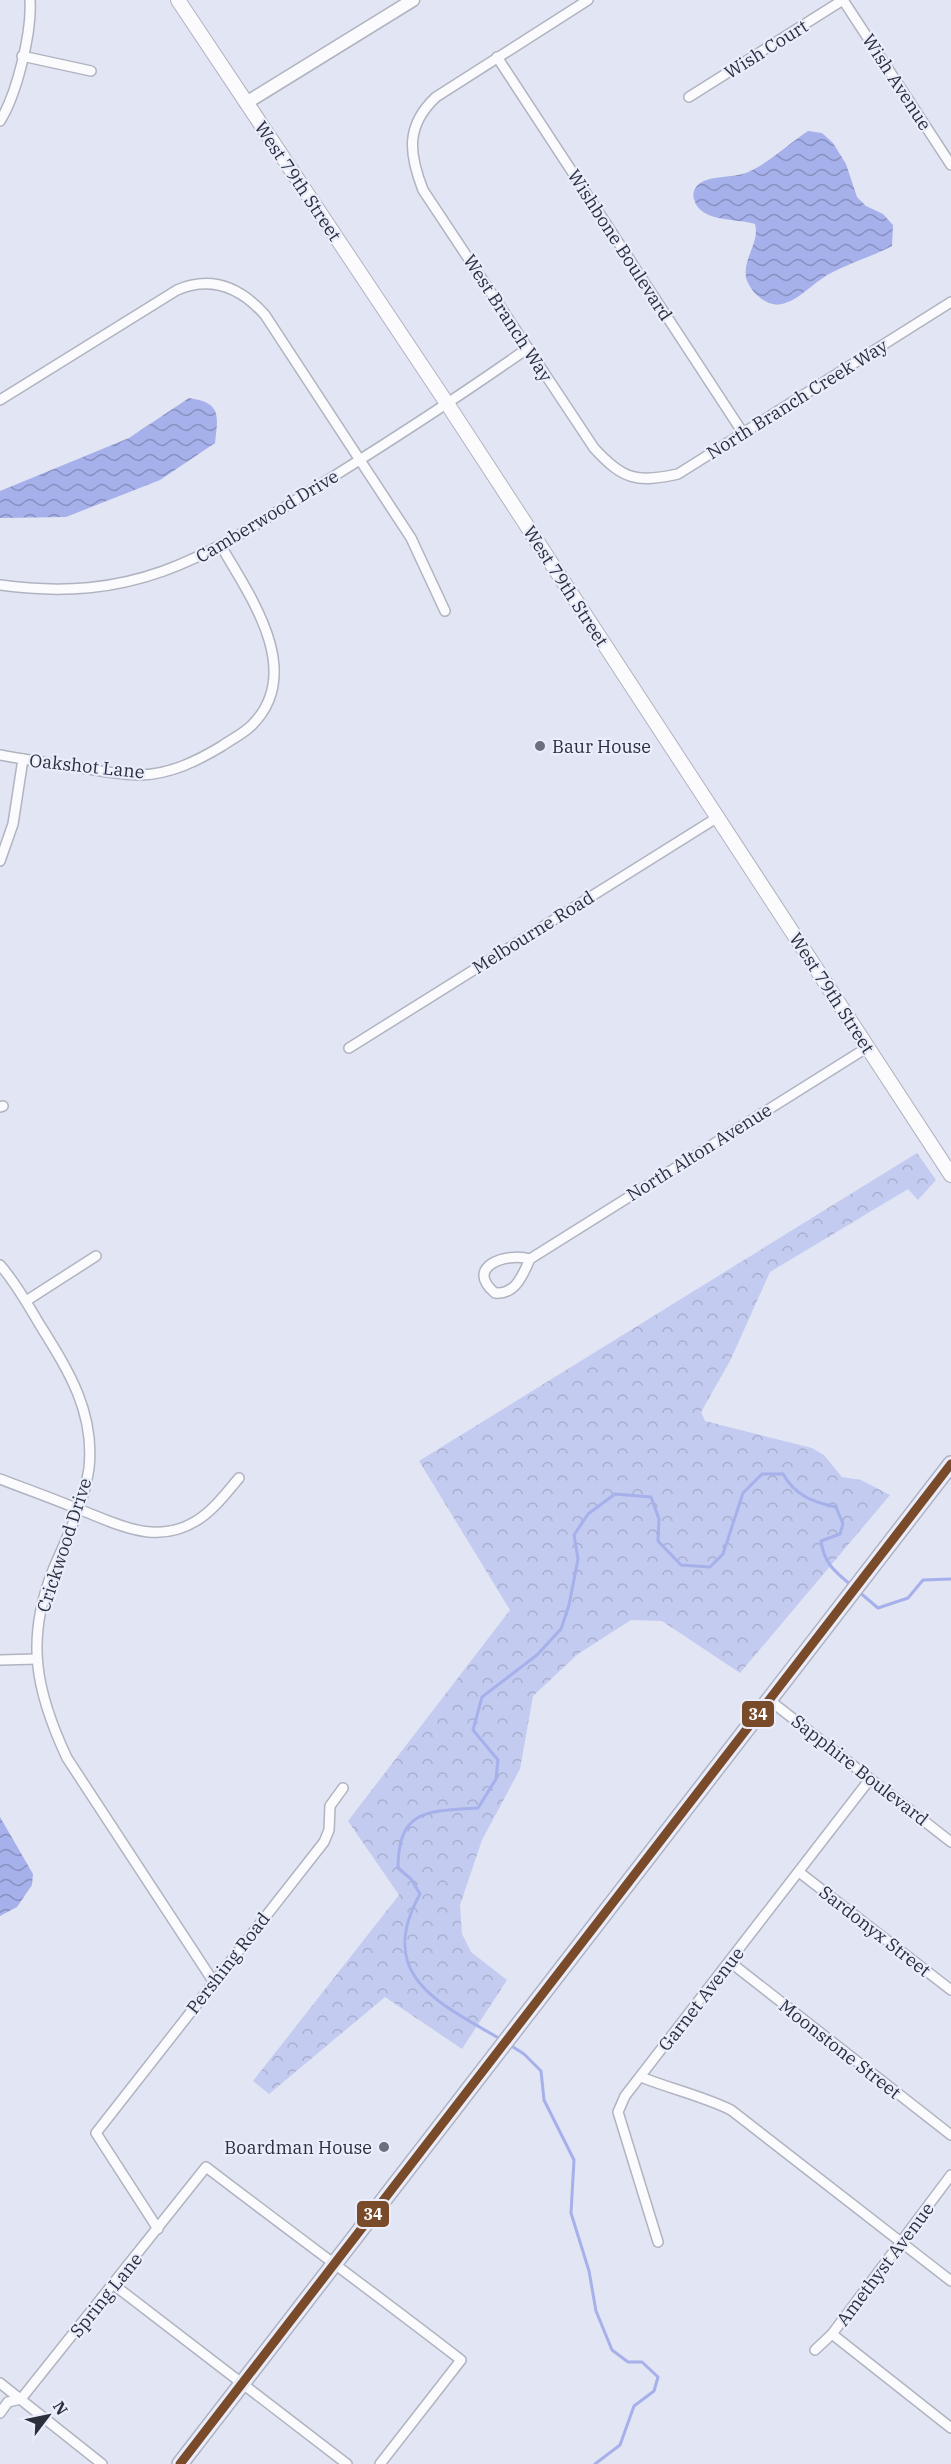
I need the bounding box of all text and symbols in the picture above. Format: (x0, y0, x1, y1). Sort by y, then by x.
street label: Wish Court (720, 14, 812, 84)
street label: Wish Avenue (857, 29, 937, 135)
street label: West 79th Street (249, 117, 347, 245)
street label: Wishbone Boulevard (562, 165, 678, 325)
street label: West Branch Way (458, 250, 558, 386)
street label: North Branch Creek Way (702, 334, 892, 464)
street label: Camberwood Drive (191, 464, 343, 568)
street label: West 79th Street (518, 521, 614, 651)
place label: Baur House (552, 735, 651, 758)
marker: Baur House (533, 739, 547, 753)
street label: Oakshot Lane (28, 749, 146, 783)
street label: Melbourne Road (468, 885, 598, 979)
street label: West 79th Street (784, 928, 880, 1058)
street label: North Alton Avenue (622, 1098, 776, 1206)
street label: Crickwood Drive (31, 1475, 97, 1615)
line badge: 34 (741, 1700, 775, 1728)
text: 34 (748, 1704, 768, 1724)
street label: Sapphire Boulevard (787, 1709, 933, 1831)
street label: Sardonyx Street (815, 1880, 935, 1982)
street label: Pershing Road (181, 1908, 275, 2018)
street label: Garnet Avenue (653, 1942, 749, 2056)
street label: Moonstone Street (774, 1994, 906, 2104)
place label: Boardman House (224, 2136, 372, 2159)
marker: Boardman House (377, 2140, 391, 2154)
street label: Amethyst Avenue (831, 2198, 939, 2330)
line badge: 34 (356, 2200, 390, 2228)
text: 34 (363, 2204, 383, 2224)
street label: Spring Lane (65, 2248, 147, 2342)
north arrow (18, 2386, 78, 2446)
text: N (49, 2397, 73, 2419)

